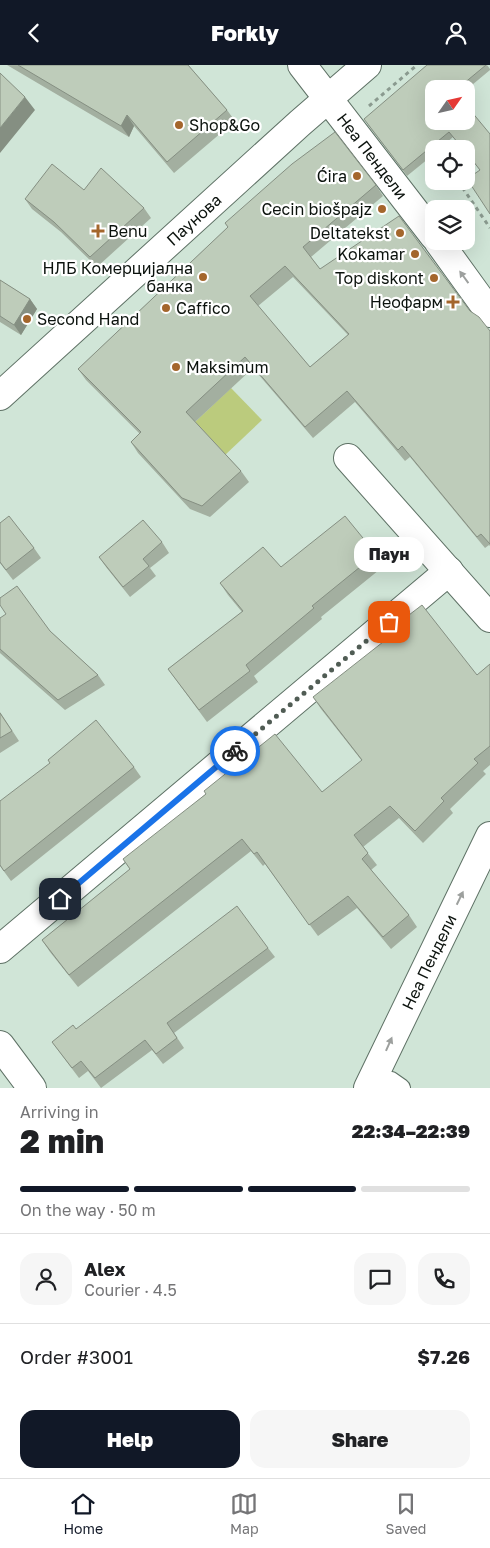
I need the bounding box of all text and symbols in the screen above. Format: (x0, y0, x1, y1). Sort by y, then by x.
icon: back (20, 19, 48, 47)
text: Forkly (211, 19, 279, 46)
icon: person (442, 19, 470, 47)
north arrow (425, 80, 475, 130)
map controls (425, 80, 475, 250)
street label: Неа Пендели (333, 109, 412, 203)
place label: Shop&Go (189, 115, 260, 135)
marker: Shop&Go (173, 119, 185, 131)
button: locate (425, 140, 475, 190)
place label: Ćira (317, 166, 347, 186)
marker: Ćira (351, 170, 363, 182)
street label: Паунова (162, 190, 225, 250)
place label: Cecin biošpajz (261, 199, 372, 219)
button: layers (425, 200, 475, 250)
marker: Cecin biošpajz (376, 203, 388, 215)
place label: Benu (108, 221, 148, 241)
place label: Deltatekst (310, 223, 390, 243)
marker: Benu (92, 225, 104, 237)
marker: Deltatekst (394, 227, 406, 239)
place label: Kokamar (337, 244, 405, 264)
marker: Kokamar (409, 248, 421, 260)
place label: НЛБ Комерцијална банка (42, 258, 193, 296)
place label: Top diskont (335, 268, 424, 288)
one-way arrow (459, 270, 469, 284)
marker: НЛБ Комерцијална банка (197, 271, 209, 283)
marker: Top diskont (428, 272, 440, 284)
place label: Неофарм (370, 292, 443, 312)
marker: Неофарм (447, 296, 459, 308)
place label: Caffico (176, 298, 230, 318)
marker: Caffico (160, 302, 172, 314)
place label: Second Hand (37, 309, 139, 329)
marker: Second Hand (21, 313, 33, 325)
place label: Maksimum (186, 357, 269, 377)
marker: Maksimum (170, 361, 182, 373)
callout: Паун (354, 537, 424, 572)
text: Паун (369, 544, 409, 564)
pin (368, 601, 410, 643)
icon: bag (375, 608, 403, 636)
courier (210, 726, 260, 776)
icon: bike (221, 737, 249, 765)
pin (39, 878, 81, 920)
icon: home (46, 885, 74, 913)
one-way arrow (456, 891, 464, 905)
street label: Неа Пендели (397, 911, 461, 1013)
one-way arrow (385, 1037, 393, 1051)
text: Arriving in (20, 1102, 99, 1122)
text: 22:34–22:39 (352, 1119, 470, 1142)
text: 2 min (20, 1122, 104, 1160)
text: On the way · 50 m (20, 1200, 156, 1220)
button: person (20, 1253, 72, 1305)
button: chat (354, 1253, 406, 1305)
button: phone (418, 1253, 470, 1305)
text: Alex (84, 1257, 125, 1280)
text: Courier · 4.5 (84, 1280, 177, 1300)
text: Order #3001 (20, 1345, 133, 1368)
text: $7.26 (417, 1345, 470, 1368)
button: Help (20, 1410, 240, 1468)
button: Share (250, 1410, 470, 1468)
tab: Home (63, 1490, 103, 1537)
tab: Map (230, 1490, 259, 1537)
tab: Saved (386, 1490, 426, 1537)

